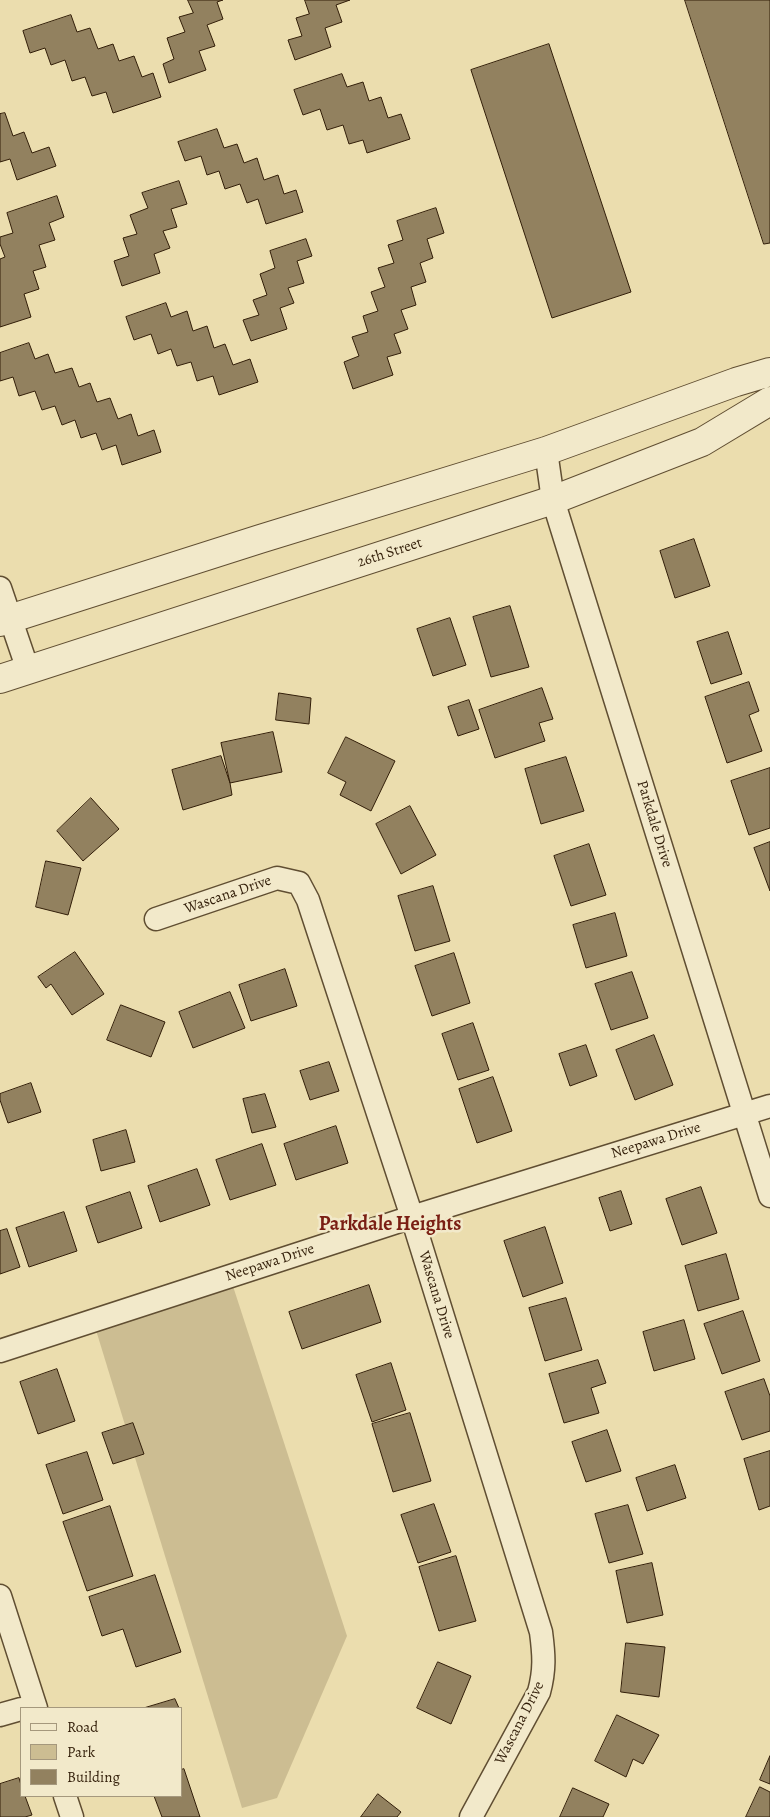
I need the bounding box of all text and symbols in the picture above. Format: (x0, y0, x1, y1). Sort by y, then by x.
street label: 26th Street (355, 534, 425, 572)
street label: Parkdale Drive (632, 778, 676, 870)
street label: Wascana Drive (182, 872, 274, 918)
street label: Neepawa Drive (609, 1119, 703, 1163)
district label: Parkdale Heights (319, 1213, 461, 1237)
street label: Neepawa Drive (223, 1240, 317, 1286)
street label: Wascana Drive (414, 1249, 458, 1341)
street label: Wascana Drive (491, 1678, 549, 1768)
legend (20, 1707, 182, 1797)
text: Road (67, 1717, 98, 1737)
text: Park (67, 1742, 95, 1762)
text: Building (67, 1767, 120, 1787)

